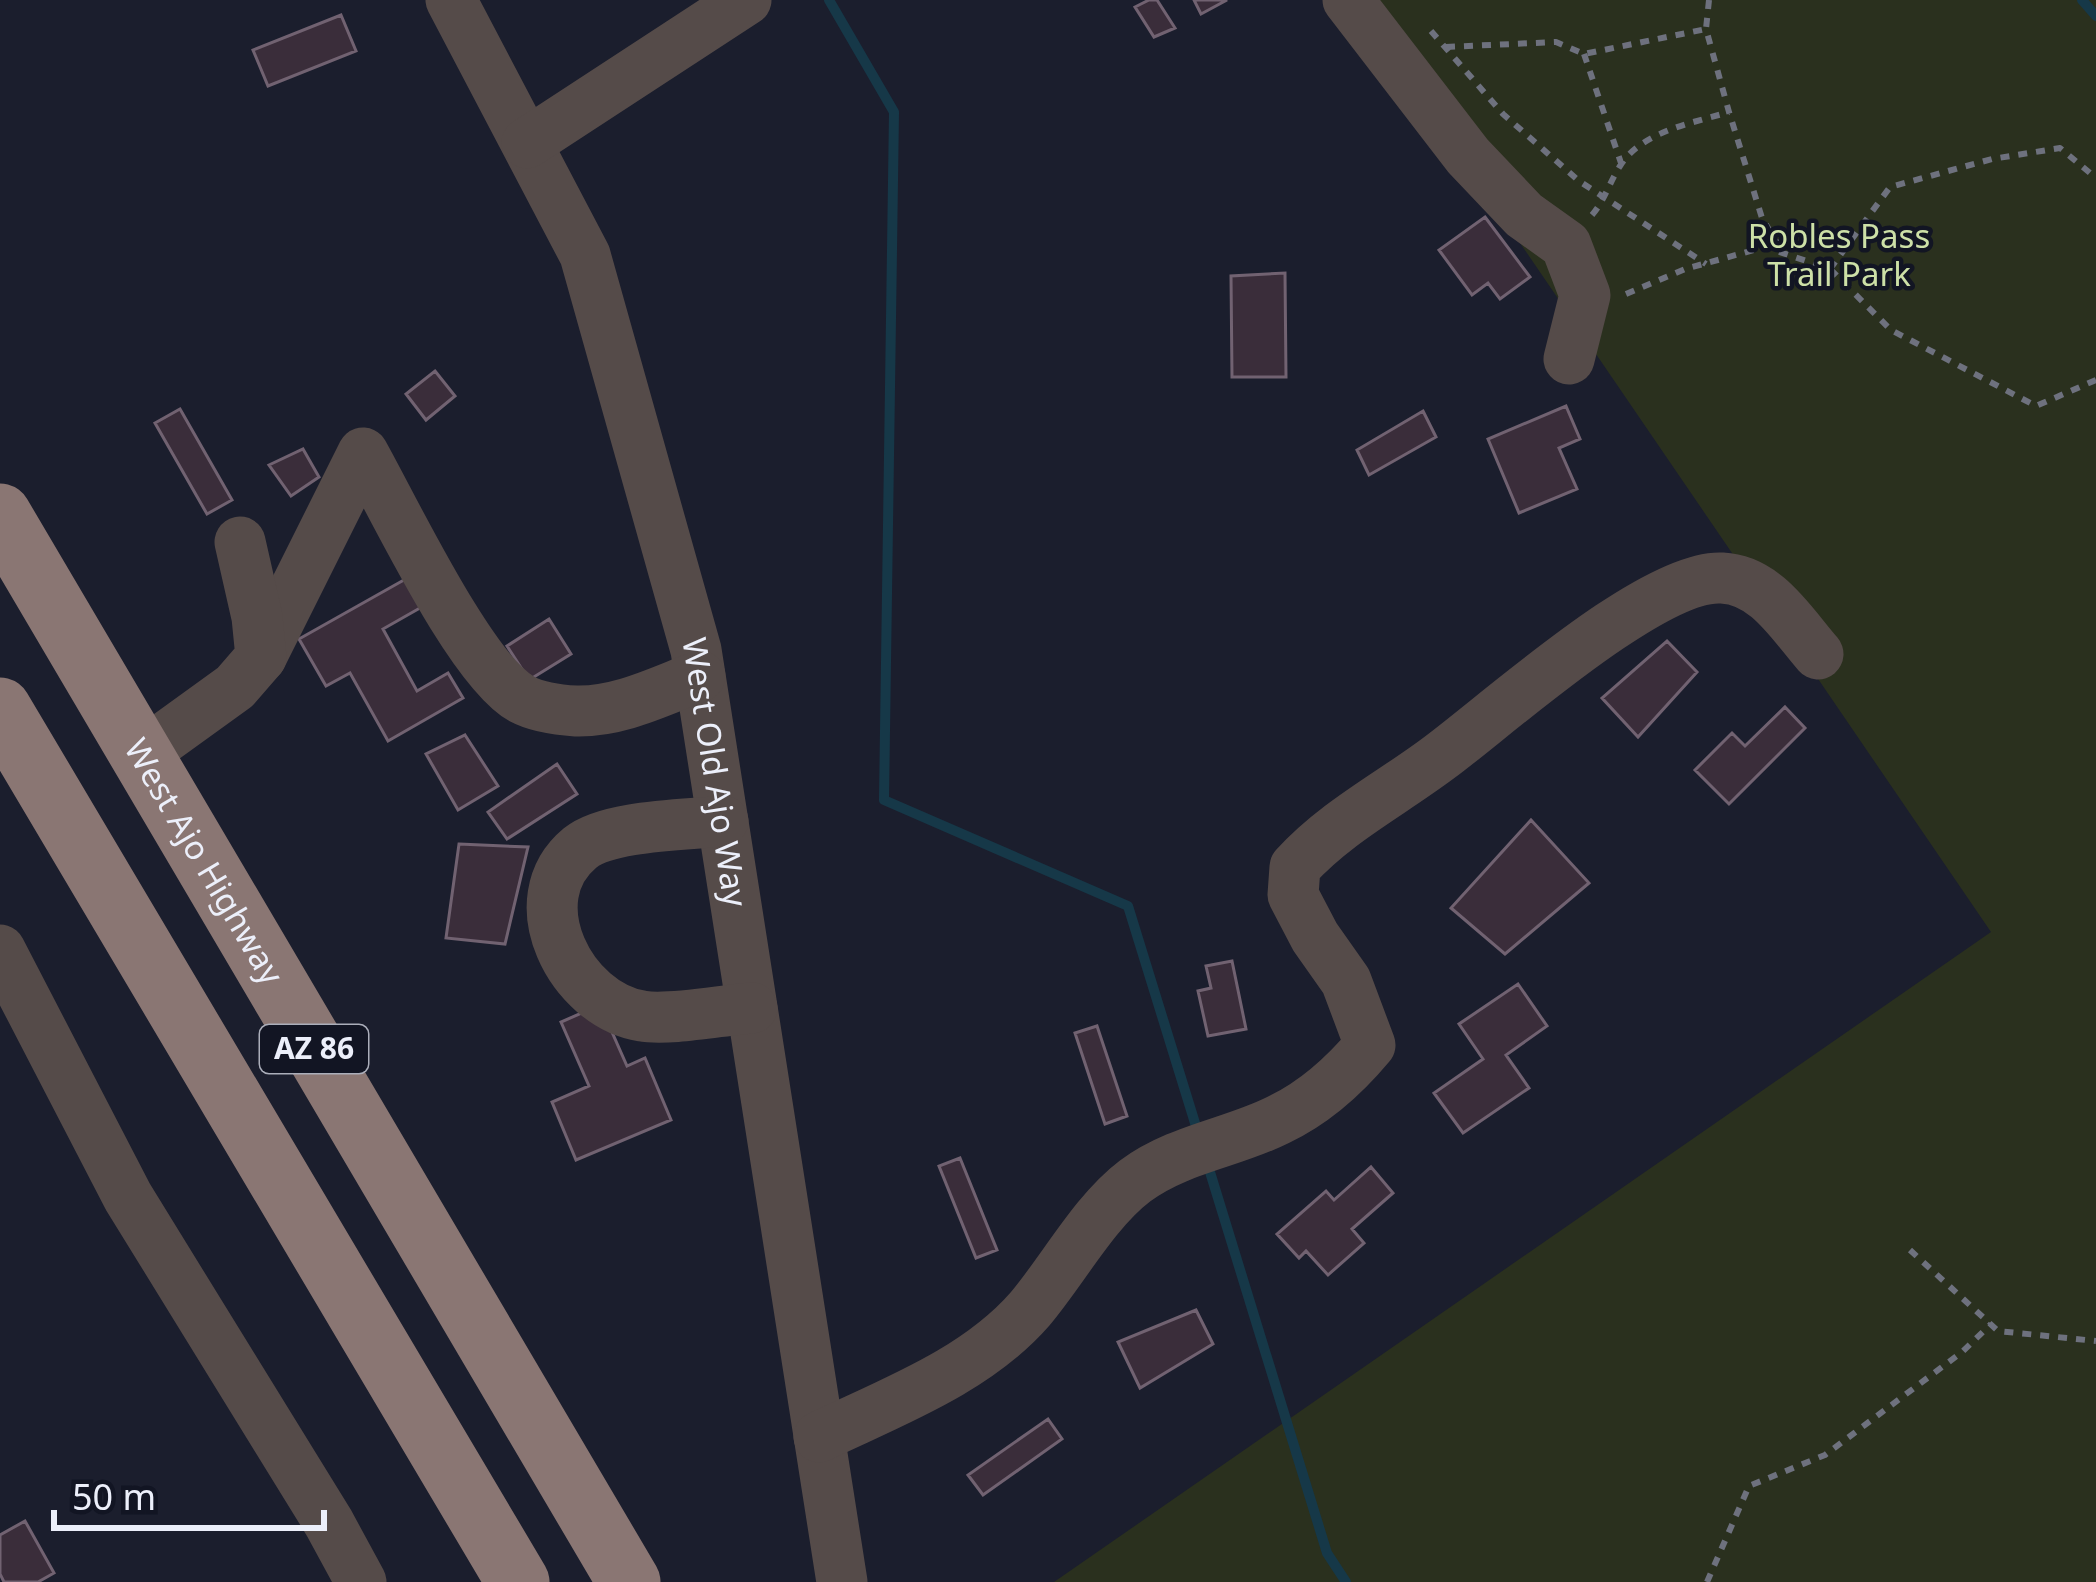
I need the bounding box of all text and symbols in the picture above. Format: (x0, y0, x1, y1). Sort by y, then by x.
park label: Robles Pass Trail Park (1748, 213, 1930, 296)
street label: West Old Ajo Way (672, 634, 759, 910)
street label: West Ajo Highway (115, 730, 295, 992)
road number: AZ 86 (260, 1025, 368, 1073)
scale bar (54, 1456, 324, 1530)
text: 50 m (72, 1472, 156, 1521)

